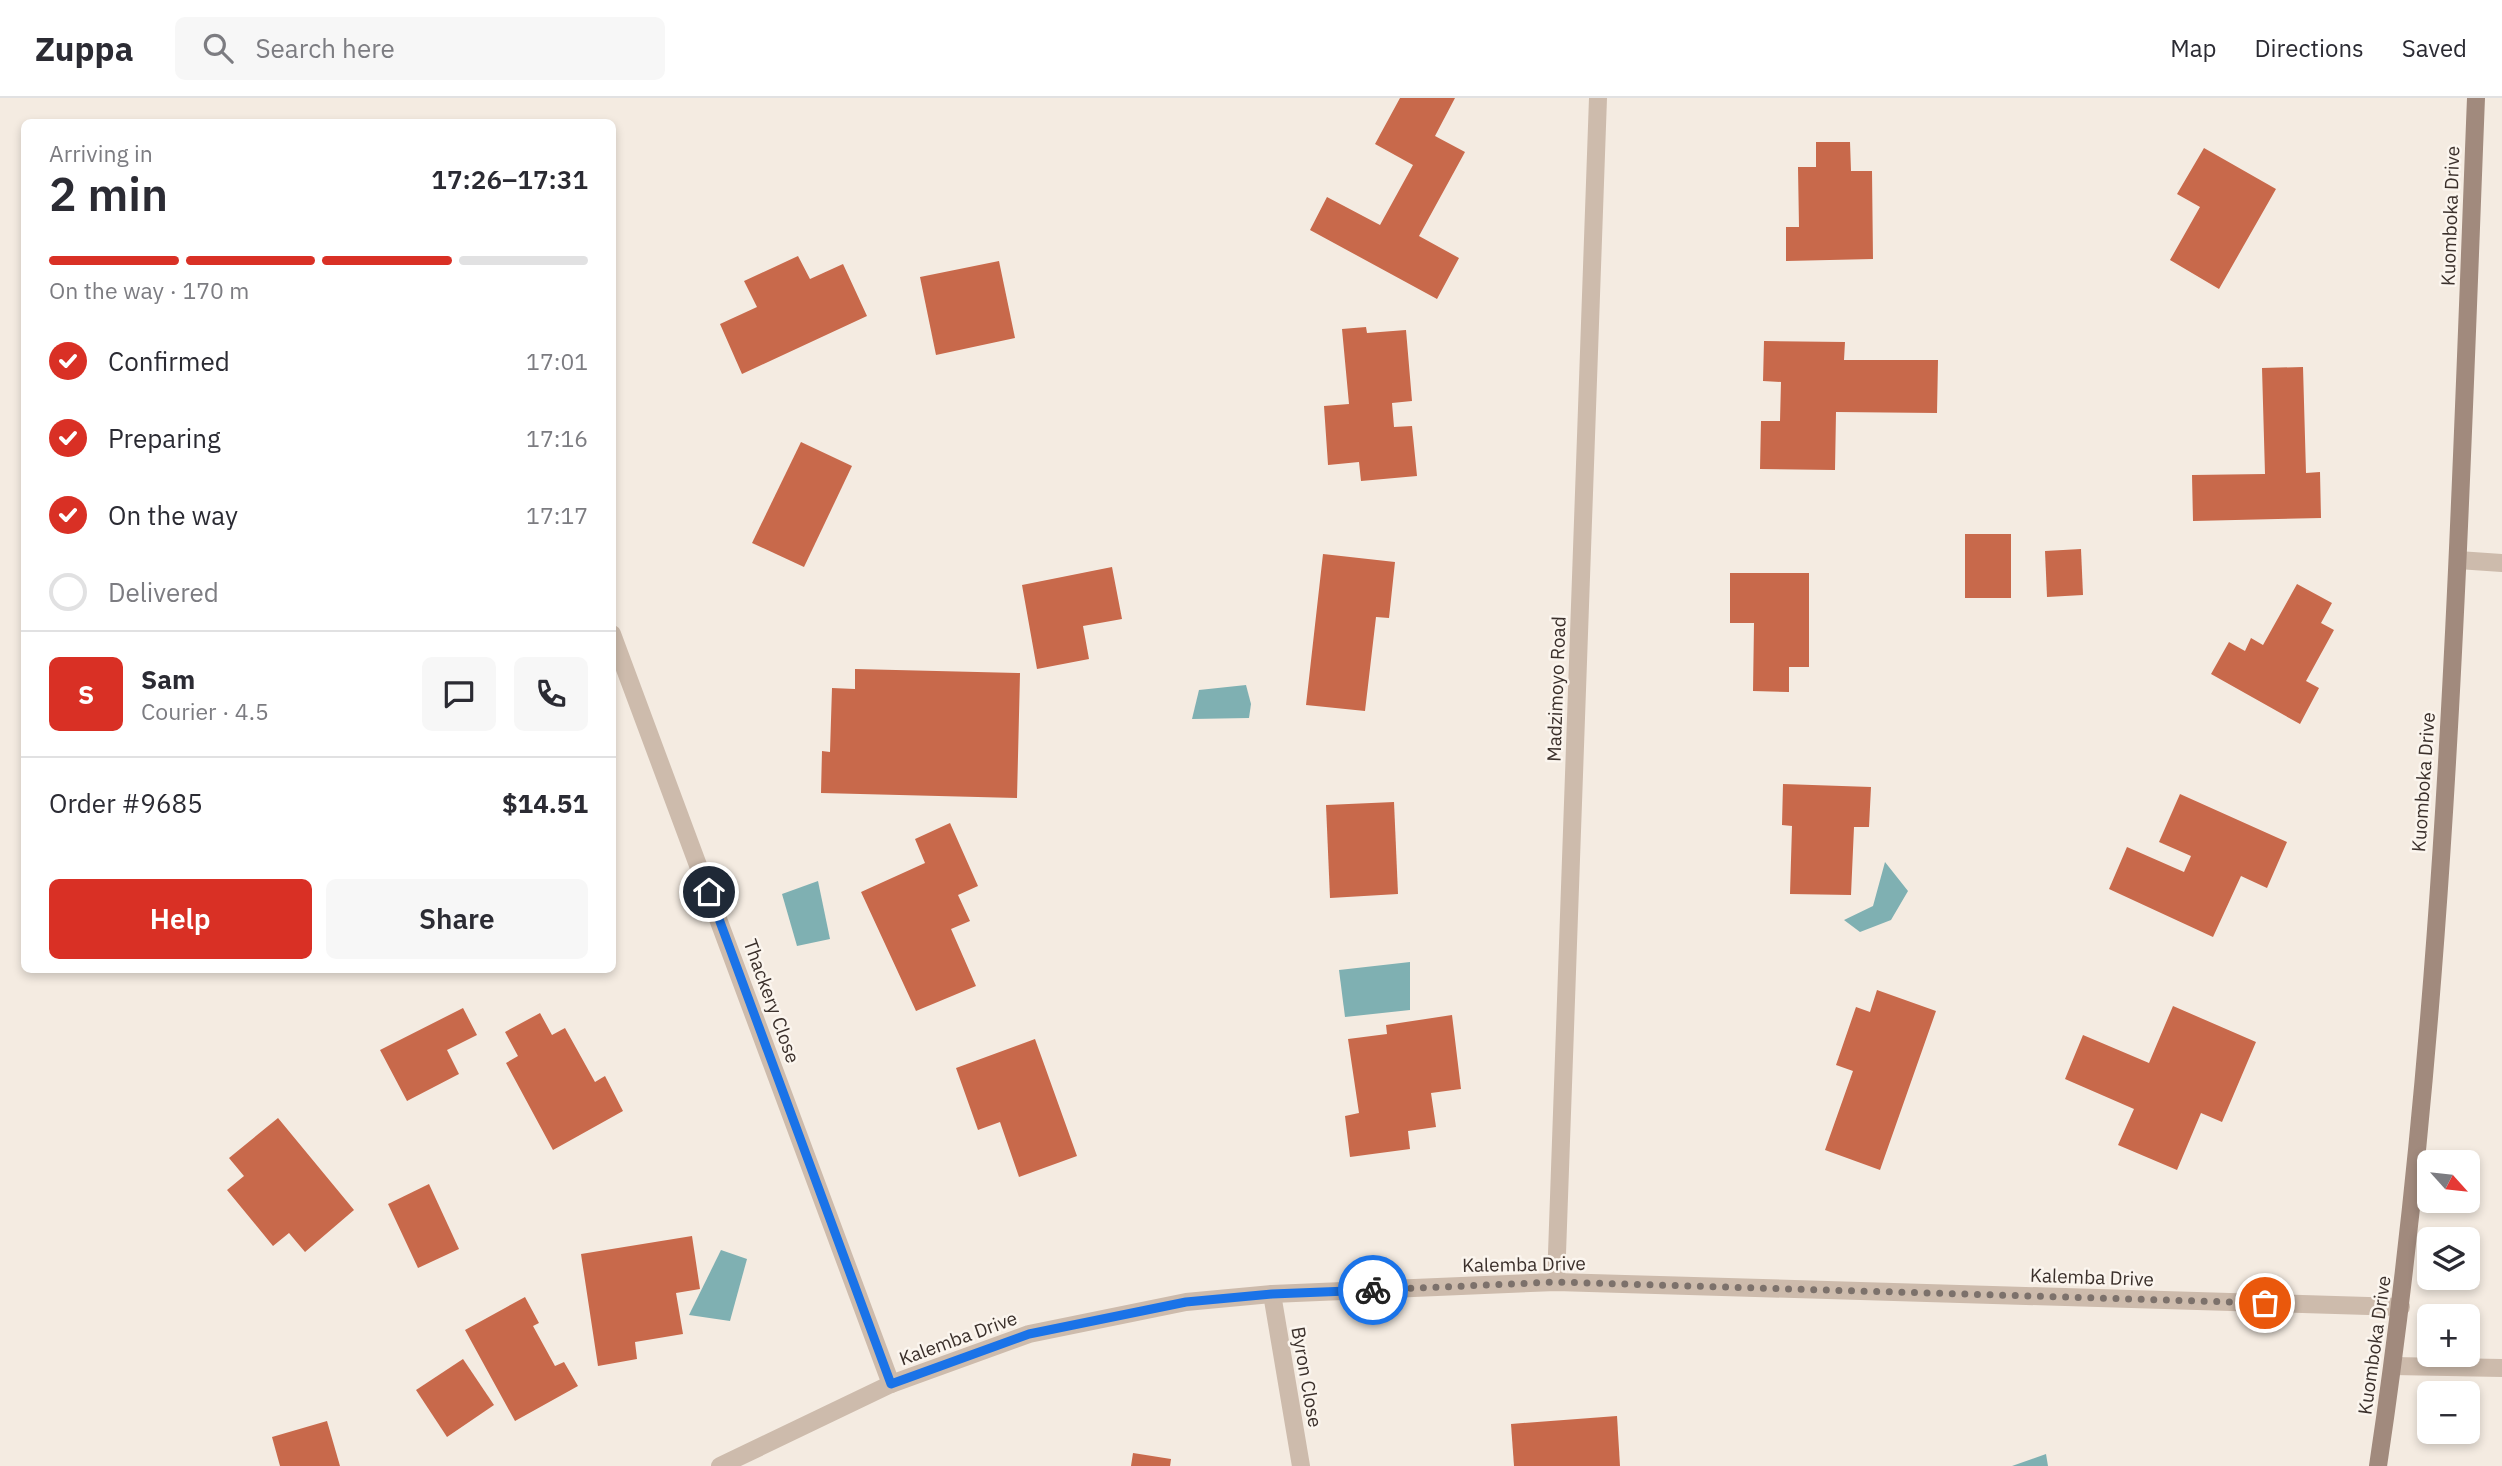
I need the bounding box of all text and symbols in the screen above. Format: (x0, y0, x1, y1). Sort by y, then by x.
search box (175, 17, 665, 80)
text: Zuppa (35, 27, 133, 70)
icon: search (199, 29, 237, 67)
text: Search here (255, 31, 395, 65)
text: Map (2170, 32, 2216, 64)
text: Directions (2254, 32, 2364, 64)
text: Saved (2402, 32, 2467, 64)
text: Arriving in (49, 138, 153, 168)
street label: Kuomboka Drive (2436, 146, 2464, 286)
text: 17:26–17:31 (431, 162, 588, 196)
text: 2 min (49, 164, 168, 224)
text: On the way · 170 m (49, 275, 249, 305)
icon: check (49, 342, 87, 380)
text: Confirmed (108, 344, 230, 378)
text: 17:01 (526, 346, 588, 376)
icon: check (49, 419, 87, 457)
text: Preparing (108, 421, 221, 455)
text: 17:16 (526, 423, 588, 453)
icon: check (49, 496, 87, 534)
text: On the way (108, 498, 238, 532)
text: 17:17 (526, 500, 588, 530)
text: Delivered (108, 575, 219, 609)
street label: Madzimoyo Road (1541, 616, 1571, 762)
button: chat (422, 657, 496, 731)
button: phone (514, 657, 588, 731)
text: Sam (141, 662, 195, 696)
text: S (78, 677, 94, 711)
text: Courier · 4.5 (141, 696, 269, 726)
street label: Kuomboka Drive (2406, 711, 2440, 853)
text: Order #9685 (49, 786, 203, 820)
text: $14.51 (502, 786, 588, 820)
pin (679, 862, 739, 922)
icon: home (690, 873, 728, 911)
button: Help (49, 879, 312, 959)
button: Share (326, 879, 588, 959)
street label: Thackery Close (739, 936, 805, 1066)
north arrow (2417, 1150, 2480, 1213)
map controls (2417, 1150, 2480, 1444)
button: layers (2417, 1227, 2480, 1290)
street label: Kalemba Drive (1462, 1251, 1586, 1277)
courier (1338, 1255, 1408, 1325)
street label: Kalemba Drive (2030, 1263, 2154, 1291)
icon: bike (1354, 1271, 1392, 1309)
pin (2235, 1273, 2295, 1333)
street label: Kuomboka Drive (2352, 1274, 2396, 1416)
icon: bag (2246, 1284, 2284, 1322)
button: + (2417, 1304, 2480, 1367)
street label: Kalemba Drive (896, 1306, 1020, 1370)
street label: Byron Close (1286, 1325, 1328, 1429)
button: − (2417, 1381, 2480, 1444)

